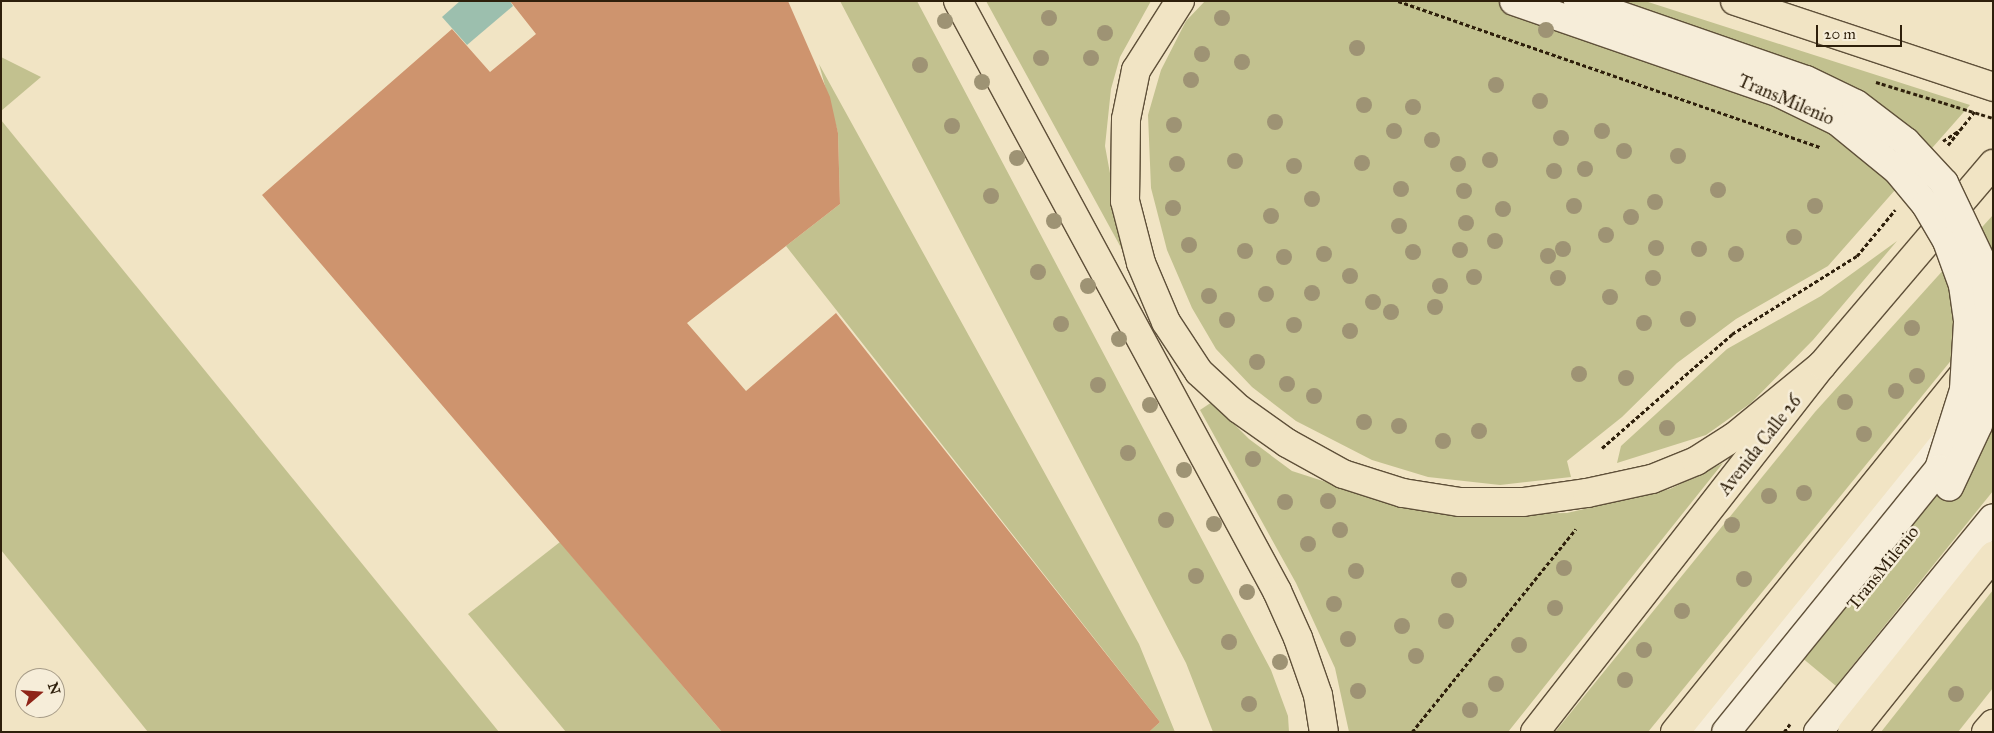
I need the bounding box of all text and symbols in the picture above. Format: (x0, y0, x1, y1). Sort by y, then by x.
scale bar (1819, 15, 1905, 47)
text: 20 m (1824, 25, 1856, 43)
street label: TransMilenio (1735, 70, 1837, 130)
street label: Avenida Calle 26 (1714, 390, 1806, 500)
street label: TransMilenio (1842, 522, 1924, 614)
north arrow (15, 668, 65, 718)
text: N (44, 680, 64, 697)

